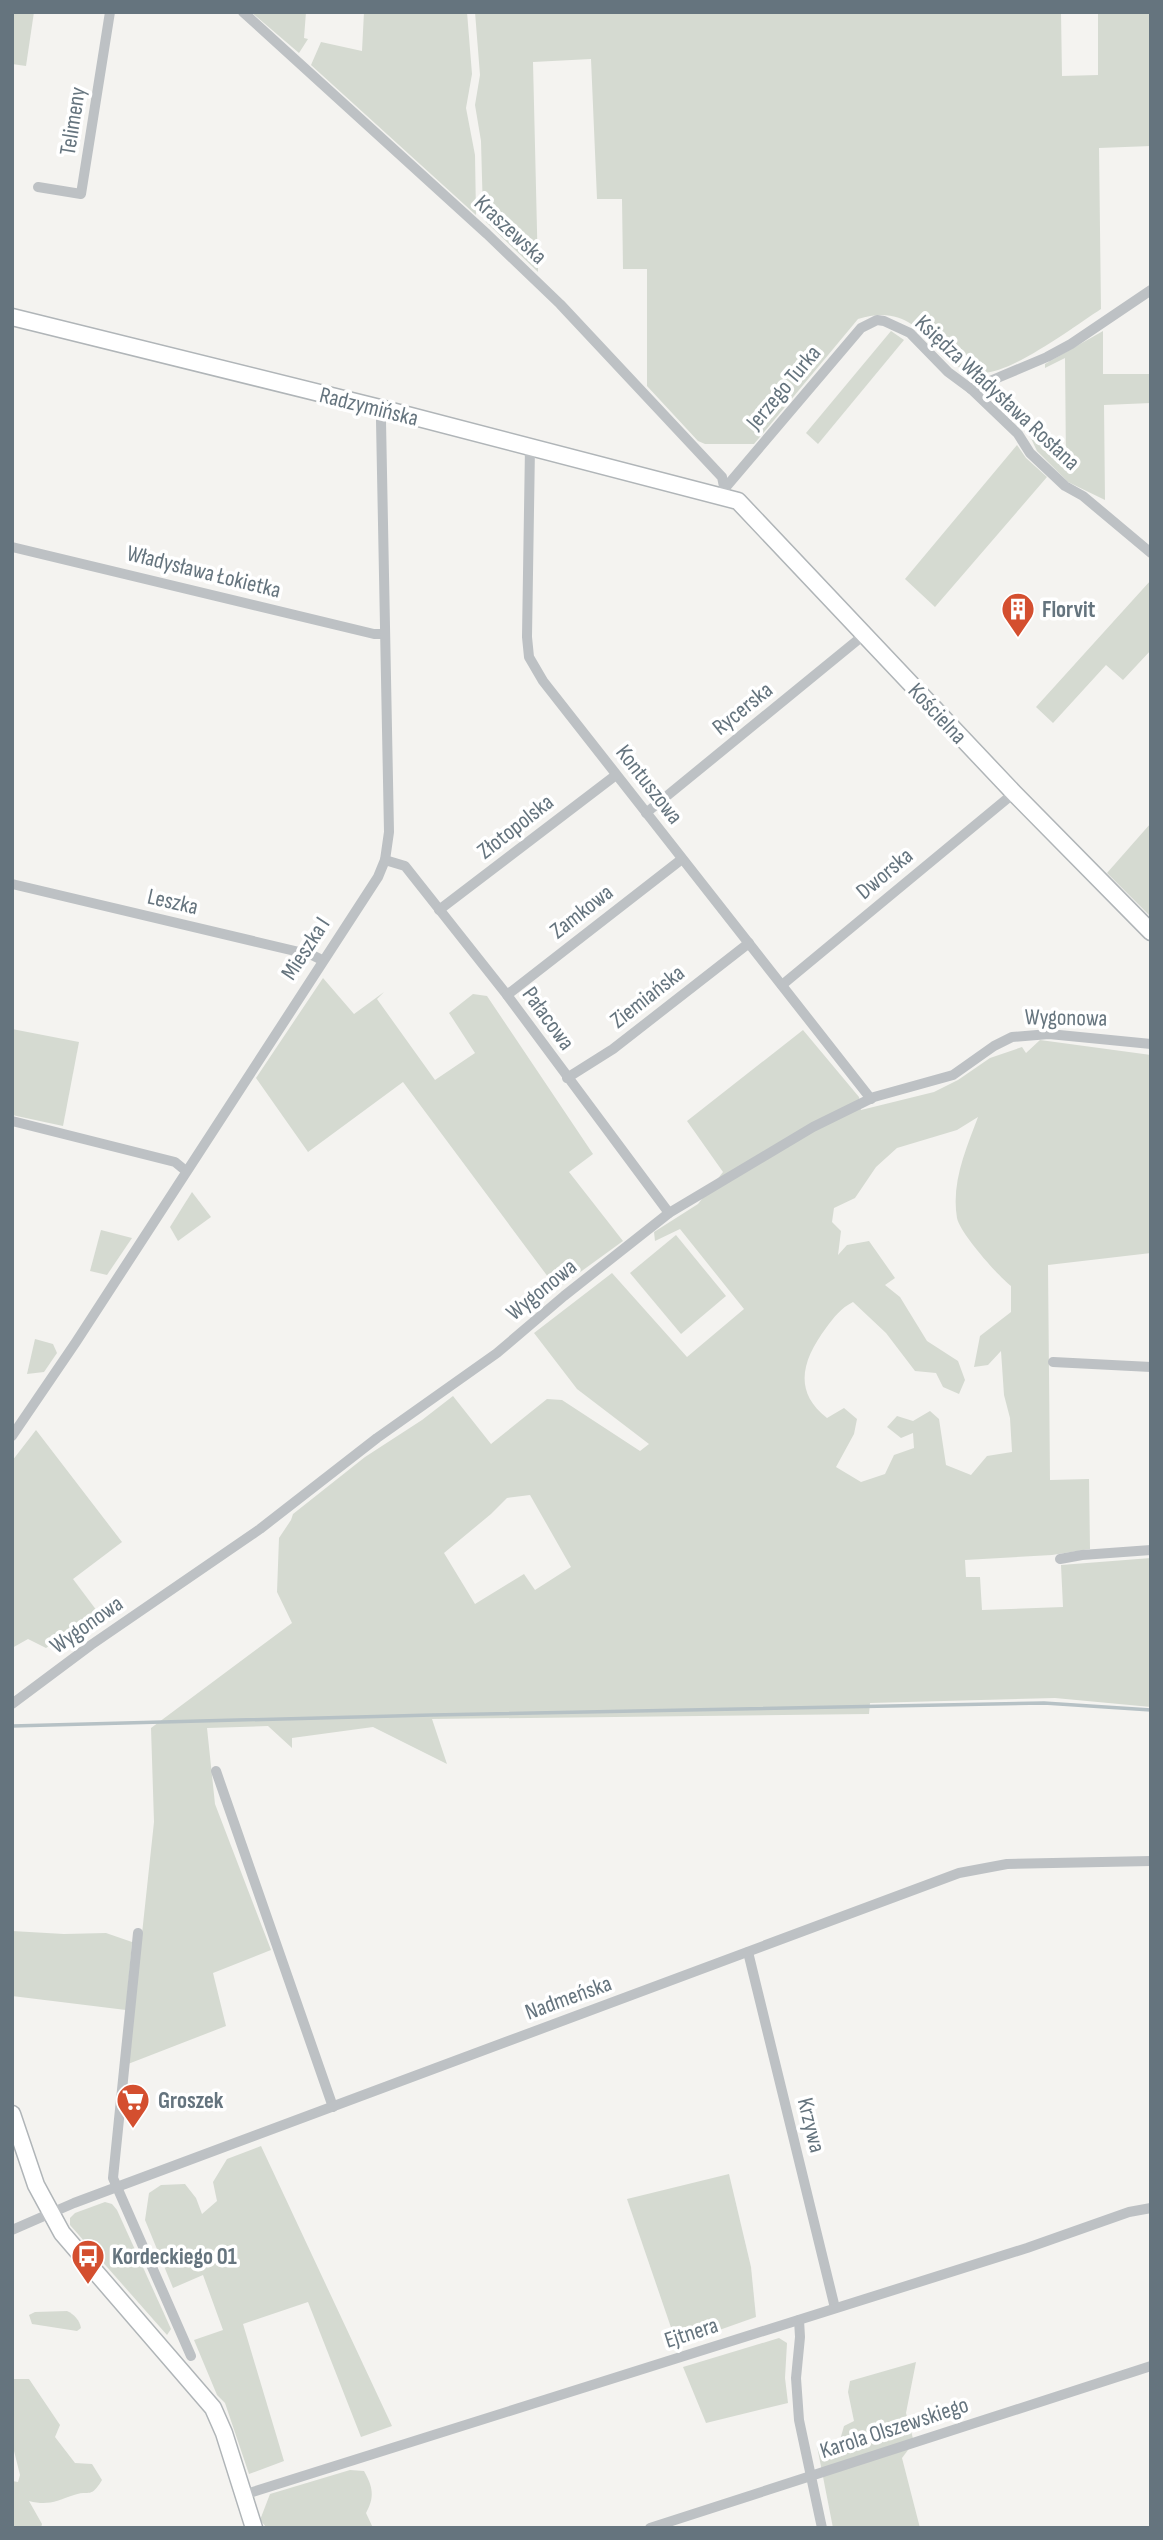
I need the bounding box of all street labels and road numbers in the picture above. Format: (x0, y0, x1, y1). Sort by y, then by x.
street label: Telimeny (54, 85, 92, 157)
street label: Kraszewska (468, 189, 553, 270)
street label: Księdza Władysława Rosłana (909, 309, 1086, 476)
street label: Jerzego Turka (740, 340, 827, 436)
street label: Radzymińska (316, 381, 421, 433)
street label: Władysława Łokietka (124, 539, 284, 605)
street label: Rycerska (707, 676, 778, 742)
street label: Kościelna (902, 677, 973, 750)
street label: Kontuszowa (610, 739, 689, 830)
street label: Złotopolska (472, 788, 559, 865)
street label: Dworska (850, 842, 919, 906)
street label: Zamkowa (545, 879, 619, 945)
street label: Leszka (145, 883, 201, 921)
street label: Mieszka I (275, 912, 336, 985)
street label: Ziemiańska (605, 959, 690, 1035)
street label: Pałacowa (516, 981, 581, 1056)
street label: Wygonowa (1024, 1003, 1107, 1033)
street label: Wygonowa (501, 1253, 583, 1327)
street label: Wygonowa (45, 1590, 128, 1660)
street label: Nadmeńska (521, 1969, 615, 2026)
street label: Krzywa (791, 2095, 831, 2156)
street label: Ejtnera (661, 2311, 722, 2355)
street label: Karola Olszewskiego (817, 2391, 972, 2465)

